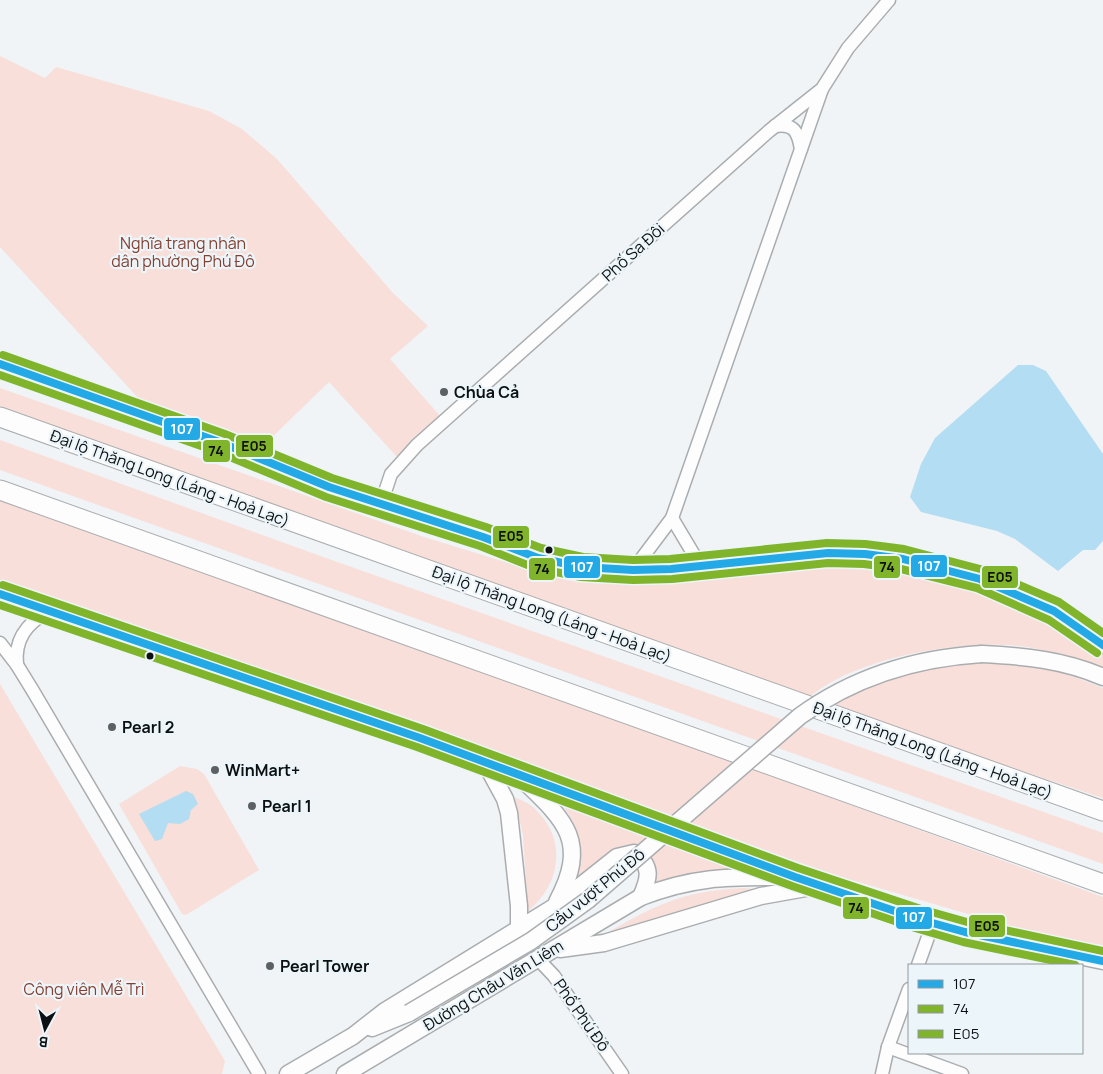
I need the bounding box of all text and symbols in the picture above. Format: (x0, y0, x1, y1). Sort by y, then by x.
street label: Phố Sa Đôi (597, 218, 669, 286)
park label: Nghĩa trang nhân dân phường Phú Đô (111, 232, 255, 272)
place label: Chùa Cả (454, 381, 519, 403)
marker: Chùa Cả (438, 386, 450, 398)
line badge: 107 (163, 417, 201, 441)
text: 107 (171, 419, 193, 438)
street label: Đại lộ Thăng Long (Láng - Hoà Lạc) (47, 424, 293, 532)
line badge: E05 (235, 434, 274, 458)
text: E05 (241, 436, 267, 455)
line badge: 74 (202, 439, 231, 463)
text: 74 (208, 441, 224, 460)
line badge: E05 (492, 525, 530, 549)
text: E05 (498, 526, 524, 545)
unlabelled marker (544, 545, 554, 555)
line badge: 107 (910, 554, 948, 578)
line badge: 107 (563, 555, 601, 579)
line badge: 74 (873, 555, 901, 579)
text: 107 (918, 556, 940, 575)
line badge: 74 (528, 557, 556, 581)
text: 107 (571, 557, 593, 576)
text: 74 (879, 557, 895, 576)
text: 74 (534, 559, 550, 578)
street label: Đại lộ Thăng Long (Láng - Hoà Lạc) (429, 560, 675, 668)
line badge: E05 (981, 565, 1019, 589)
text: E05 (987, 567, 1013, 586)
unlabelled marker (145, 651, 155, 661)
street label: Đại lộ Thăng Long (Láng - Hoà Lạc) (810, 696, 1056, 804)
place label: Pearl 2 (122, 716, 174, 738)
marker: Pearl 2 (106, 721, 118, 733)
place label: WinMart+ (225, 759, 300, 781)
marker: WinMart+ (209, 764, 221, 776)
place label: Pearl 1 (262, 795, 312, 817)
marker: Pearl 1 (246, 800, 258, 812)
street label: Cầu vượt Phú Đô (541, 843, 649, 937)
line badge: 74 (842, 896, 870, 920)
text: 74 (848, 898, 864, 917)
line badge: 107 (895, 906, 933, 930)
text: 107 (903, 907, 925, 926)
line badge: E05 (968, 914, 1006, 938)
text: E05 (974, 916, 1000, 935)
street label: Đường Châu Văn Liêm (419, 934, 567, 1036)
place label: Pearl Tower (280, 955, 369, 977)
marker: Pearl Tower (264, 960, 276, 972)
legend (908, 964, 1083, 1054)
text: 107 (953, 973, 976, 994)
street label: Phố Phú Đô (549, 974, 615, 1056)
park label: Công viên Mễ Trì (23, 978, 145, 1000)
text: 74 (953, 998, 969, 1019)
north arrow (20, 1004, 70, 1054)
text: E05 (953, 1023, 979, 1044)
text: B (38, 1032, 49, 1052)

